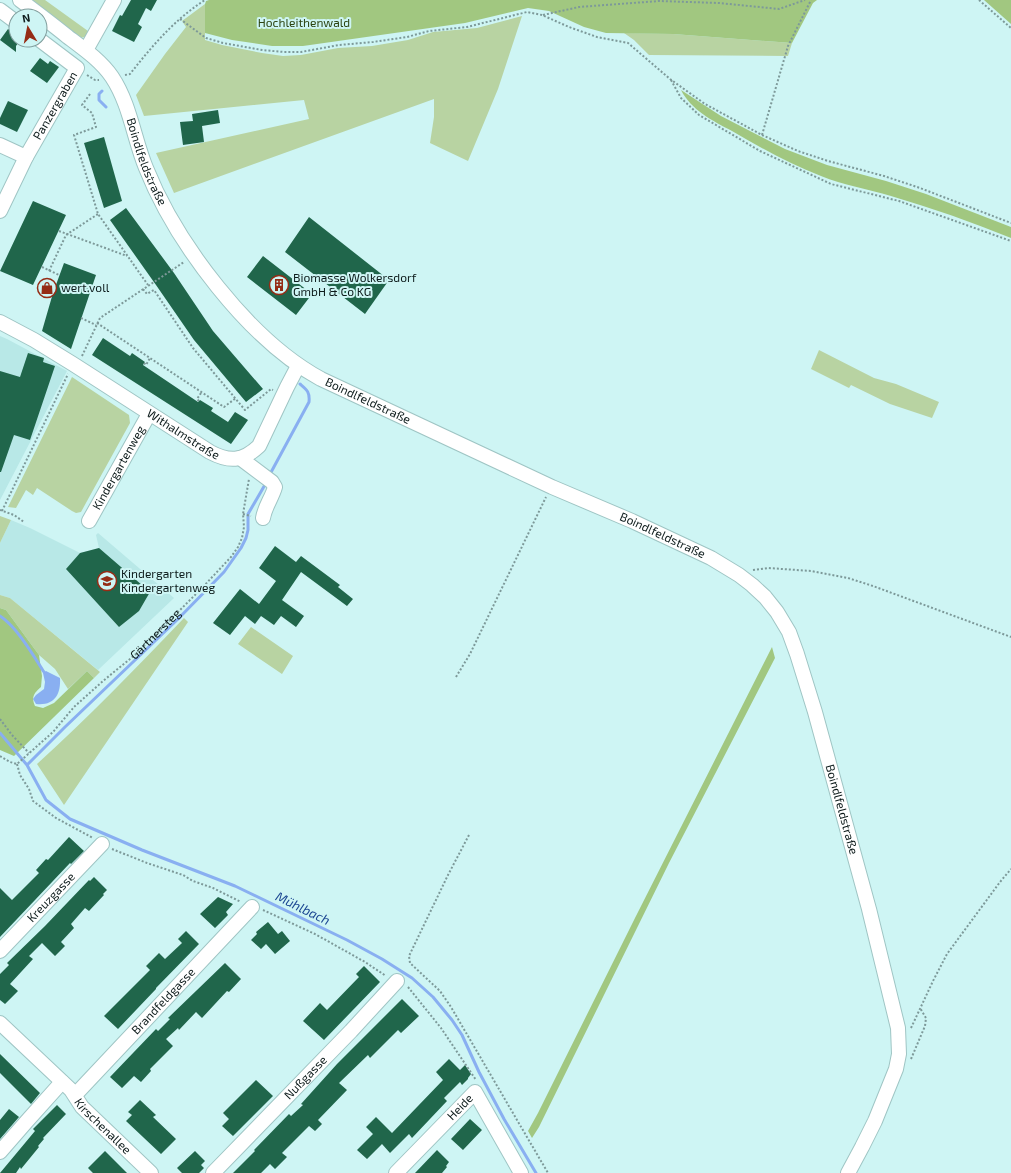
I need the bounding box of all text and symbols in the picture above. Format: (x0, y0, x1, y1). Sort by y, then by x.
north arrow (8, 8, 48, 48)
text: N (21, 11, 31, 25)
park label: Hochleithenwald (258, 15, 350, 29)
street label: Panzergraben (29, 69, 80, 142)
street label: Boindlfeldstraße (124, 116, 170, 207)
place label: Biomasse Wolkersdorf GmbH & Co KG (293, 270, 417, 298)
building icon: Biomasse Wolkersdorf GmbH & Co KG (268, 274, 290, 296)
shop icon: wert.voll (36, 277, 58, 299)
place label: wert.voll (61, 280, 110, 294)
street label: Boindlfeldstraße (323, 374, 413, 426)
street label: Withalmstraße (145, 405, 222, 462)
street label: Kindergartenweg (89, 423, 147, 512)
street label: Boindlfeldstraße (618, 509, 708, 560)
place label: Kindergarten Kindergartenweg (121, 566, 215, 594)
school or university icon: Kindergarten Kindergartenweg (96, 570, 118, 592)
street label: Gärtnersteg (127, 605, 183, 662)
street label: Boindlfeldstraße (824, 763, 862, 856)
street label: Kreuzgasse (24, 869, 77, 924)
water label: Mühlbach (273, 888, 333, 928)
street label: Brandfeldgasse (128, 964, 197, 1037)
street label: Nußgasse (281, 1052, 329, 1102)
street label: Heide (444, 1091, 475, 1122)
street label: Kirschenallee (72, 1095, 135, 1156)

